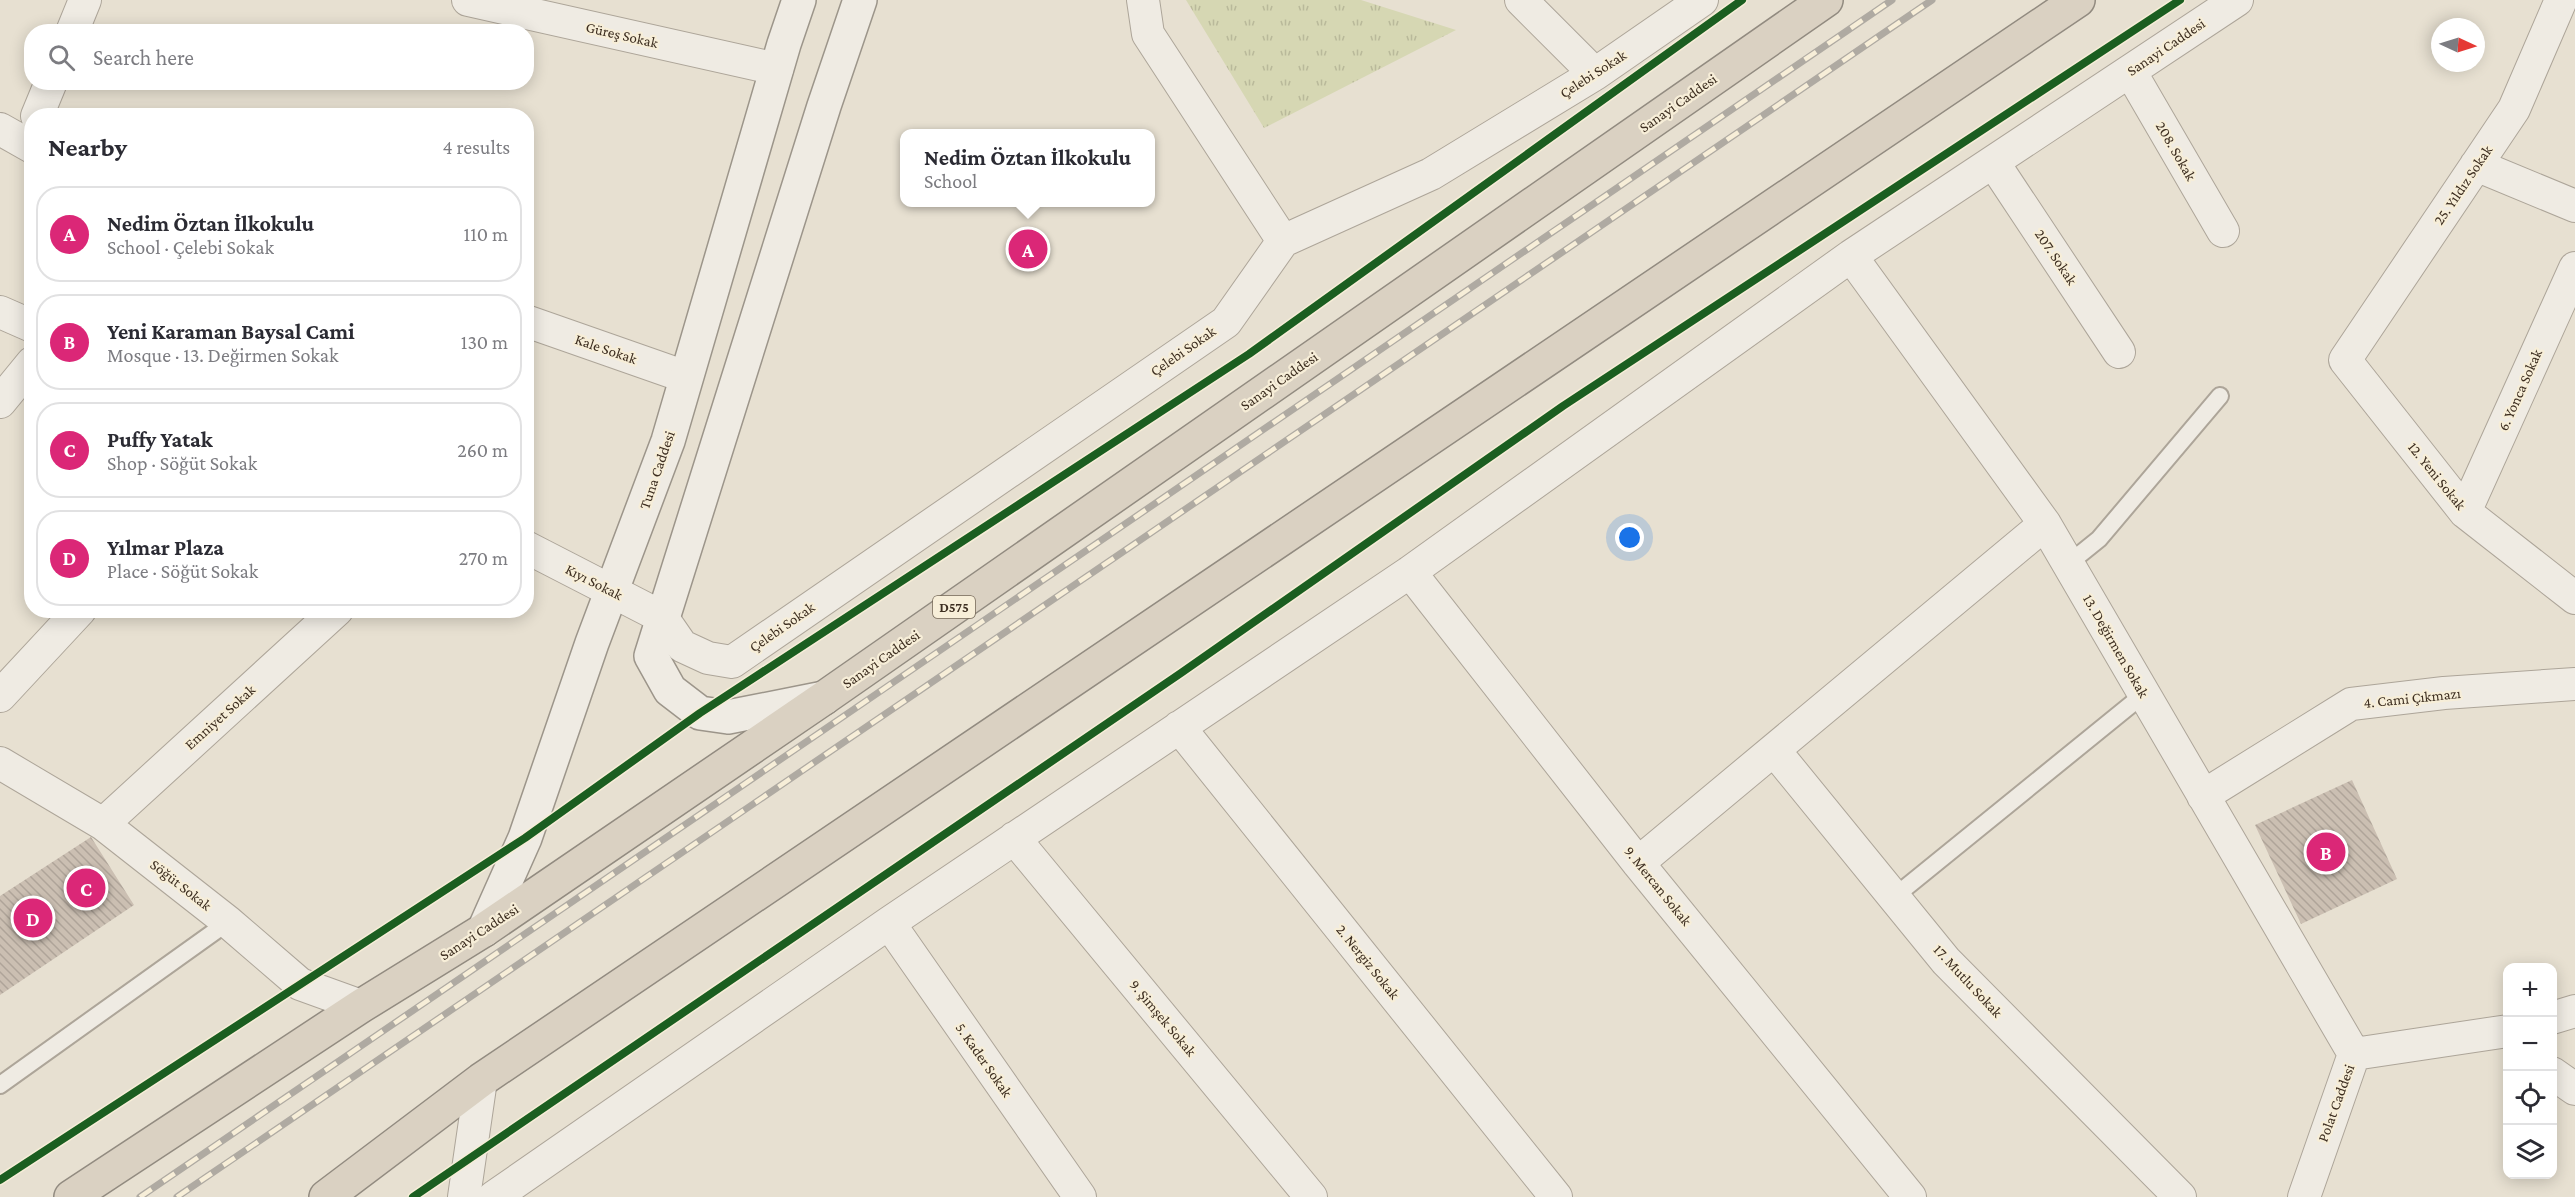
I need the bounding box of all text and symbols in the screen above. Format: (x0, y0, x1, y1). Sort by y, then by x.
street label: Sanayi Caddesi (2124, 15, 2209, 80)
north arrow (2431, 18, 2485, 72)
street label: Güreş Sokak (584, 19, 660, 52)
search box (24, 24, 534, 90)
icon: search (45, 41, 78, 74)
text: Search here (93, 45, 194, 70)
street label: Çelebi Sokak (1557, 46, 1630, 102)
street label: Sanayi Caddesi (1636, 70, 1720, 136)
street label: 208. Sokak (2153, 119, 2200, 184)
popup (900, 129, 1155, 207)
text: Nearby (48, 133, 127, 162)
text: 4 results (443, 136, 510, 158)
street label: 25. Yıldız Sokak (2431, 142, 2496, 228)
text: Nedim Öztan İlkokulu (924, 145, 1131, 170)
text: School (924, 170, 977, 192)
text: Nedim Öztan İlkokulu (107, 211, 314, 236)
text: A (64, 223, 75, 245)
text: 110 m (464, 223, 508, 245)
pin: A (1008, 226, 1048, 272)
street label: 207. Sokak (2032, 226, 2081, 288)
text: School · Çelebi Sokak (107, 236, 274, 258)
text: Yeni Karaman Baysal Cami (107, 319, 355, 344)
street label: Çelebi Sokak (1147, 322, 1220, 380)
text: B (64, 331, 75, 353)
text: 130 m (461, 331, 508, 353)
street label: Kale Sokak (573, 331, 640, 367)
text: Mosque · 13. Değirmen Sokak (107, 344, 339, 366)
street label: 6. Yonca Sokak (2495, 346, 2545, 433)
street label: Sanayi Caddesi (1237, 348, 1321, 414)
text: Puffy Yatak (107, 427, 213, 452)
street label: Tuna Caddesi (636, 429, 678, 511)
text: C (63, 439, 76, 461)
text: 260 m (457, 439, 508, 461)
street label: 12. Yeni Sokak (2405, 439, 2470, 514)
text: Shop · Söğüt Sokak (107, 452, 257, 474)
your location (1615, 523, 1644, 552)
text: Yılmar Plaza (107, 535, 224, 560)
text: D (63, 547, 76, 569)
text: 270 m (459, 547, 508, 569)
text: Place · Söğüt Sokak (107, 560, 258, 582)
street label: Kıyı Sokak (562, 561, 626, 604)
street label: 13. Değirmen Sokak (2079, 592, 2152, 702)
road number: D575 (933, 596, 975, 618)
street label: Çelebi Sokak (746, 598, 819, 656)
street label: Sanayi Caddesi (839, 626, 923, 692)
street label: Emniyet Sokak (182, 681, 260, 753)
street label: 4. Cami Çıkmazı (2363, 685, 2462, 712)
pin: B (2306, 830, 2346, 874)
street label: 9. Mercan Sokak (1621, 843, 1695, 929)
street label: Söğüt Sokak (147, 856, 215, 915)
pin: C (66, 866, 106, 910)
pin: D (14, 896, 52, 940)
street label: Sanayi Caddesi (437, 901, 522, 964)
street label: 2. Nergiz Sokak (1332, 922, 1403, 1004)
street label: 17. Mutlu Sokak (1930, 941, 2006, 1021)
map controls (2503, 963, 2557, 1179)
button: + (2503, 963, 2557, 1017)
street label: 9. Şimşek Sokak (1126, 977, 1200, 1061)
button: − (2503, 1017, 2557, 1071)
street label: 5. Kader Sokak (953, 1020, 1016, 1101)
street label: Polat Caddesi (2315, 1062, 2357, 1144)
button: locate (2503, 1071, 2557, 1125)
button: layers (2503, 1125, 2557, 1179)

